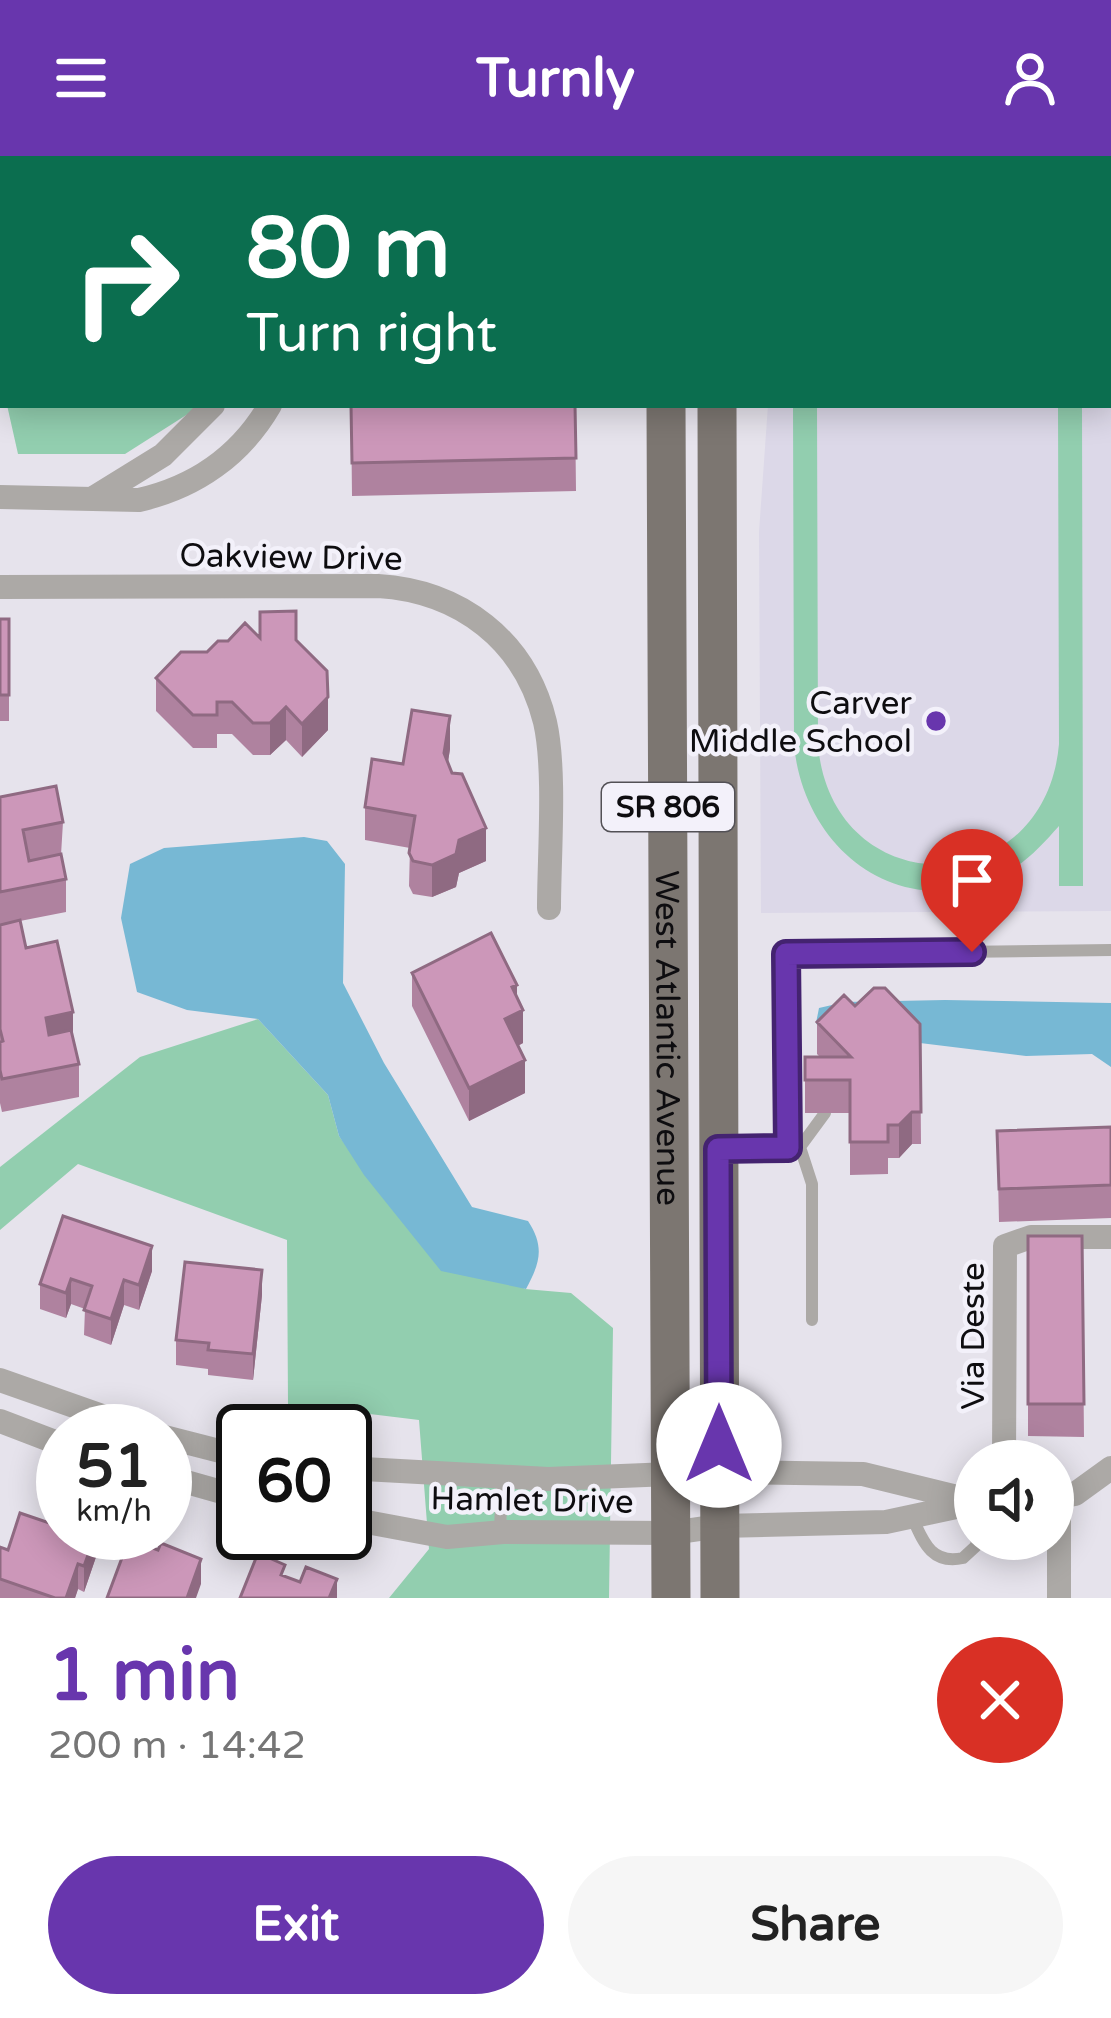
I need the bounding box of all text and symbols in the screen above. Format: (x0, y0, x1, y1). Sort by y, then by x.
icon: menu (48, 45, 114, 111)
icon: person (997, 45, 1063, 111)
text: Turnly (476, 46, 635, 111)
text: 80 m (246, 199, 450, 300)
icon: right (48, 204, 204, 360)
text: Turn right (246, 301, 497, 366)
street label: Oakview Drive (179, 536, 403, 579)
place label: Carver Middle School (689, 684, 912, 761)
marker: Carver Middle School (923, 708, 949, 734)
road number: SR 806 (602, 783, 734, 831)
pin (921, 829, 1023, 952)
icon: arrive (939, 847, 1005, 913)
street label: West Atlantic Avenue (647, 870, 687, 1206)
street label: Via Deste (954, 1262, 993, 1410)
position arrow (656, 1382, 782, 1508)
speed limit sign: 60 (216, 1404, 372, 1560)
text: 51 (76, 1431, 152, 1503)
map controls (954, 1440, 1074, 1560)
button: sound (954, 1440, 1074, 1560)
street label: Hamlet Drive (430, 1479, 634, 1522)
text: km/h (76, 1493, 152, 1530)
text: 1 min (48, 1633, 240, 1720)
button: close (937, 1637, 1063, 1763)
text: 200 m · 14:42 (48, 1722, 306, 1769)
button: Exit (48, 1856, 544, 1994)
button: Share (568, 1856, 1063, 1994)

